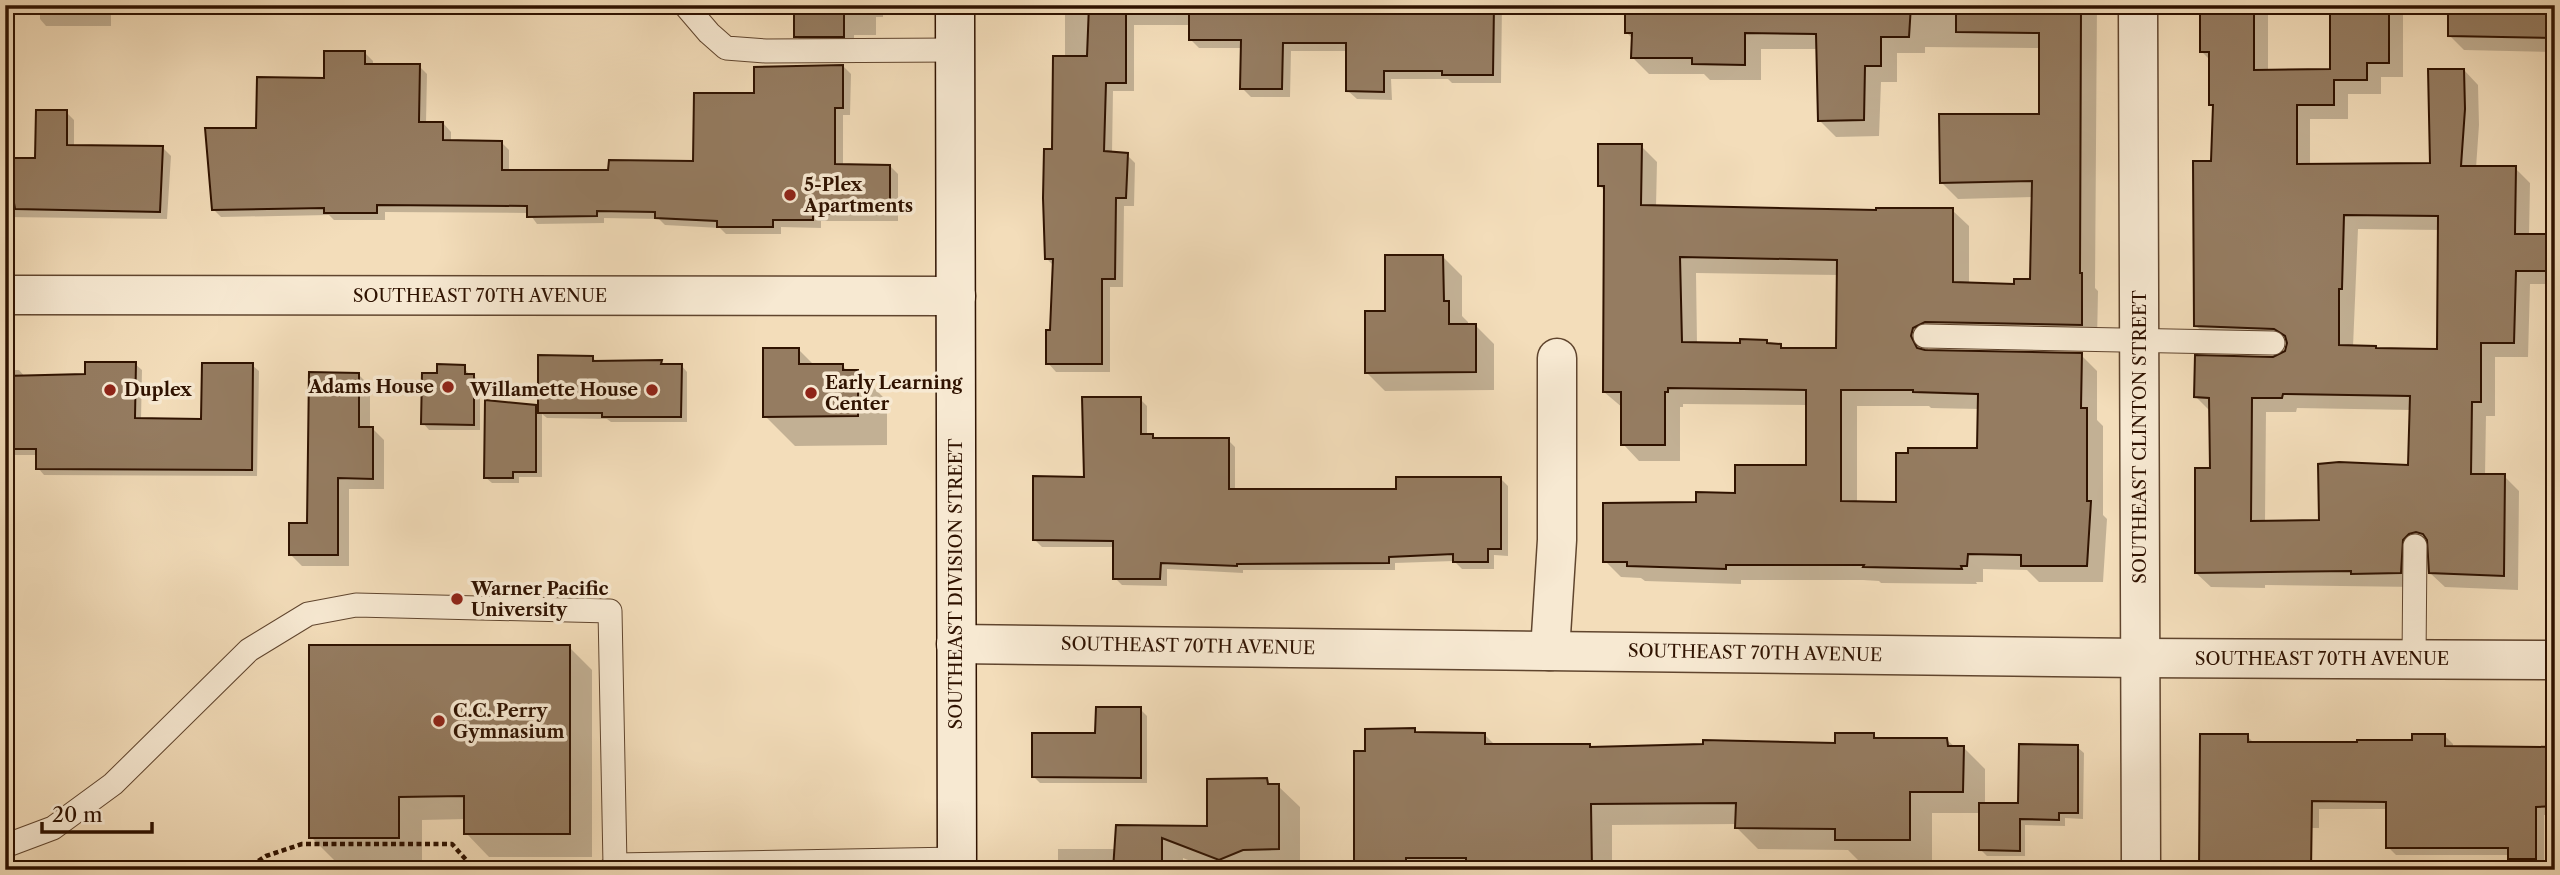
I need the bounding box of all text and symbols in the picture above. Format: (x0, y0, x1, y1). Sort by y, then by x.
place label: 5-Plex Apartments (803, 174, 913, 217)
marker: 5-Plex Apartments (782, 187, 798, 203)
street label: SOUTHEAST 70TH AVENUE (353, 285, 607, 307)
street label: SOUTHEAST CLINTON STREET (2129, 290, 2151, 584)
place label: Early Learning Center (825, 372, 963, 415)
place label: Adams House (308, 376, 434, 398)
place label: Duplex (124, 379, 192, 401)
marker: Adams House (440, 379, 456, 395)
place label: Willamette House (469, 379, 638, 401)
marker: Duplex (102, 382, 118, 398)
marker: Willamette House (644, 382, 660, 398)
marker: Early Learning Center (803, 385, 819, 401)
street label: SOUTHEAST DIVISION STREET (945, 438, 967, 730)
place label: Warner Pacific University (470, 578, 608, 621)
marker: Warner Pacific University (449, 591, 465, 607)
street label: SOUTHEAST 70TH AVENUE (1061, 633, 1315, 659)
street label: SOUTHEAST 70TH AVENUE (1628, 640, 1882, 666)
street label: SOUTHEAST 70TH AVENUE (2195, 648, 2449, 670)
place label: C.C. Perry Gymnasium (453, 700, 565, 743)
marker: C.C. Perry Gymnasium (431, 713, 447, 729)
scale bar (42, 791, 152, 835)
text: 20 m (52, 802, 103, 827)

